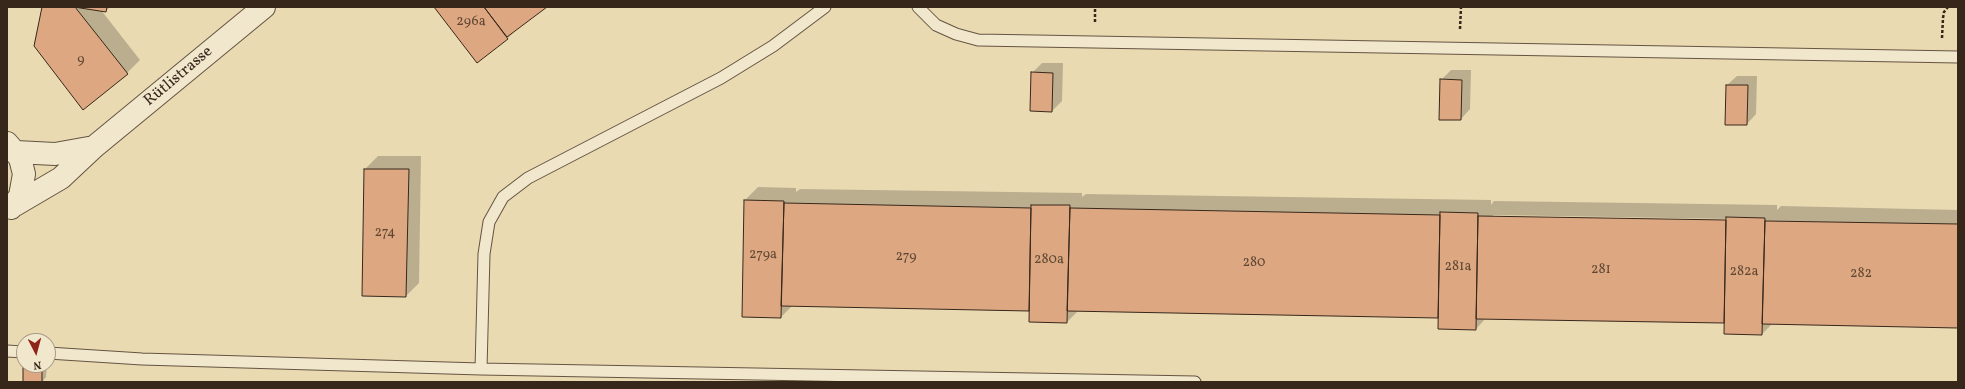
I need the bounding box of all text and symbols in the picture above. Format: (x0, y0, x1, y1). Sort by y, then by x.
house number: 296a (456, 14, 486, 30)
street label: Rütlistrasse (141, 43, 217, 111)
house number: 9 (77, 52, 85, 68)
house number: 274 (375, 225, 395, 241)
house number: 279a (749, 247, 777, 263)
house number: 279 (895, 249, 917, 265)
house number: 280a (1034, 252, 1064, 268)
house number: 280 (1242, 255, 1266, 271)
house number: 281a (1444, 259, 1472, 275)
house number: 281 (1591, 262, 1611, 278)
house number: 282a (1729, 264, 1759, 280)
house number: 282 (1850, 266, 1872, 282)
north arrow (16, 333, 56, 373)
text: N (32, 357, 42, 372)

